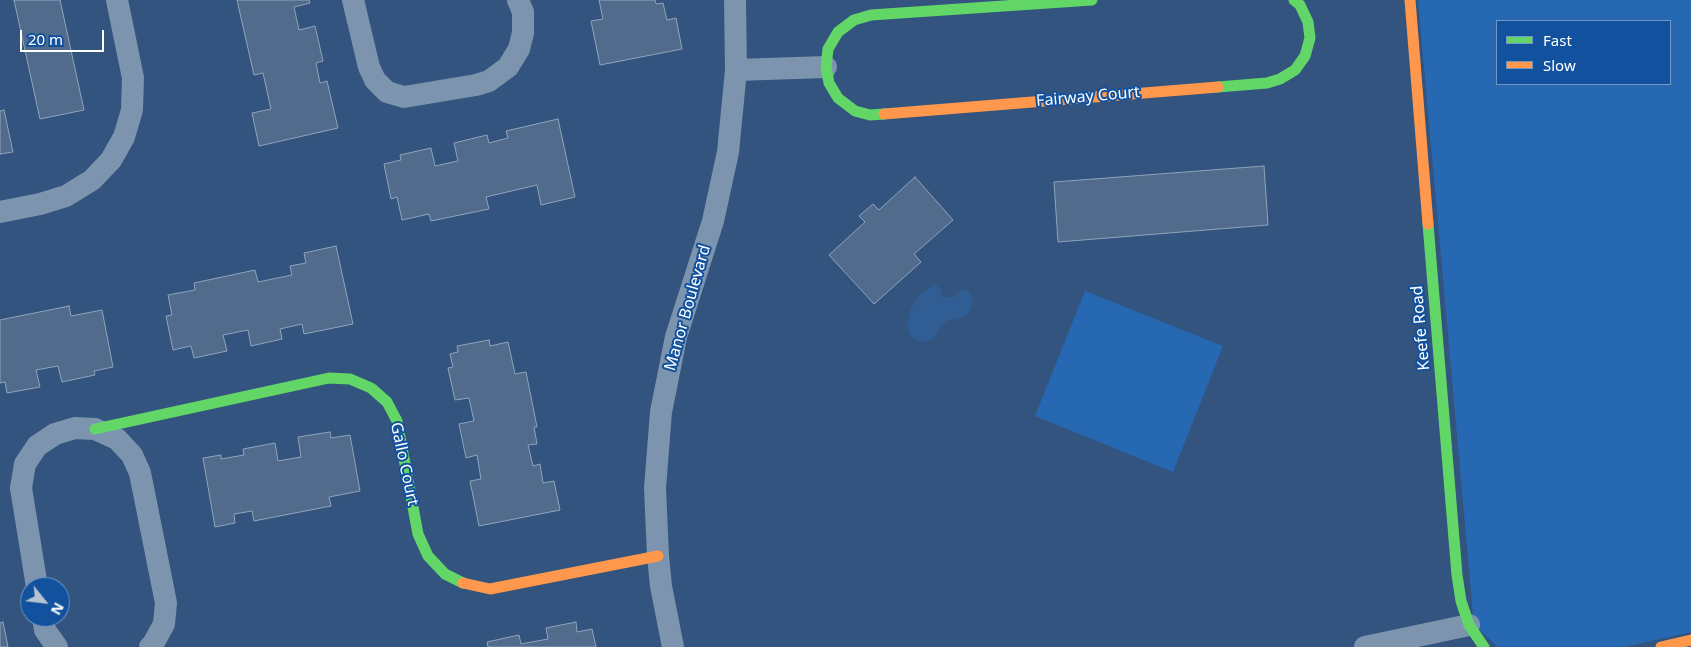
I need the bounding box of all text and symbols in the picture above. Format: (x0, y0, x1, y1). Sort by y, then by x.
scale bar (22, 20, 106, 52)
legend (1496, 20, 1671, 85)
text: 20 m (28, 29, 63, 49)
text: Fast (1543, 30, 1572, 50)
text: Slow (1543, 55, 1576, 75)
street label: Fairway Court (1035, 83, 1141, 111)
street label: Manor Boulevard (661, 243, 715, 373)
street label: Keefe Road (1408, 285, 1434, 371)
street label: Gallo Court (386, 421, 422, 507)
north arrow (20, 577, 70, 627)
text: N (47, 599, 69, 619)

